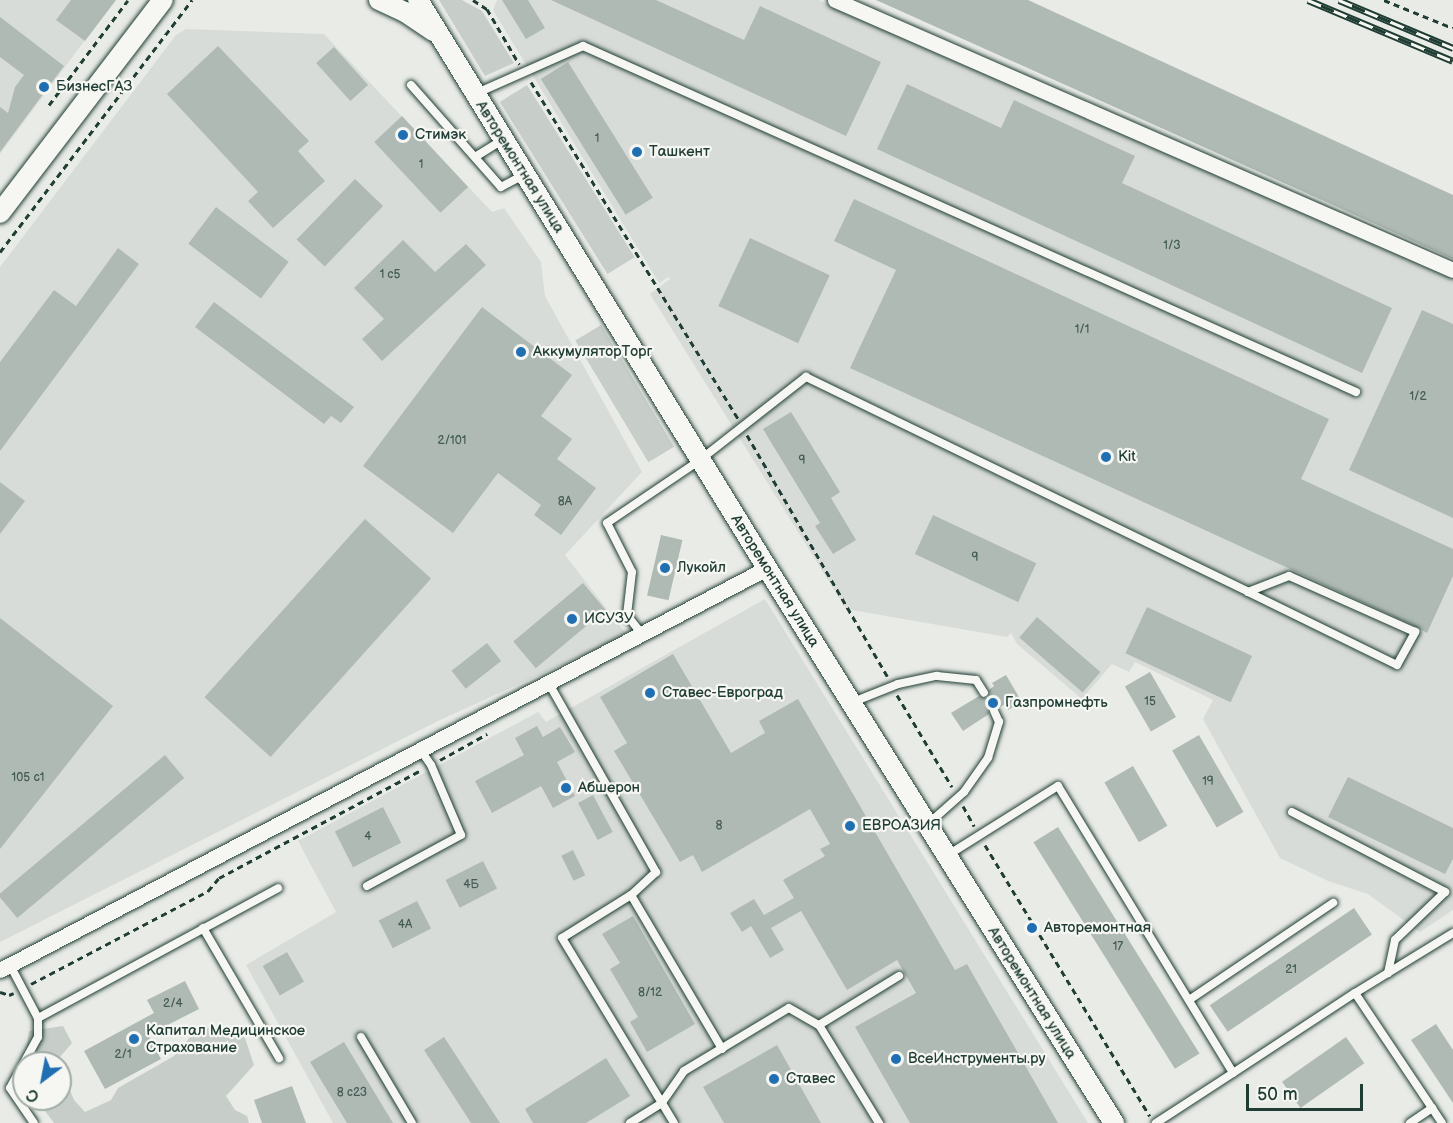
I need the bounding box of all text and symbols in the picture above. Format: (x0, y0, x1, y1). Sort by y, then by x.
place label: БизнесГАЗ (56, 78, 132, 96)
marker: БизнесГАЗ (37, 80, 51, 94)
street label: Авторемонтная улица (472, 97, 568, 237)
place label: Стимэк (415, 126, 466, 144)
marker: Стимэк (396, 128, 410, 142)
house number: 1 (595, 132, 599, 146)
place label: Ташкент (649, 143, 710, 161)
marker: Ташкент (630, 145, 644, 159)
house number: 1 (419, 158, 423, 172)
house number: 1/3 (1163, 239, 1181, 253)
house number: 1 с5 (380, 268, 400, 282)
house number: 1/1 (1075, 323, 1089, 337)
place label: АккумуляторТорг (533, 343, 652, 361)
marker: АккумуляторТорг (514, 345, 528, 359)
house number: 1/2 (1409, 390, 1427, 404)
house number: 2/101 (438, 434, 466, 448)
place label: Kit (1118, 448, 1136, 466)
marker: Kit (1099, 450, 1113, 464)
house number: 9 (799, 454, 805, 468)
house number: 8А (558, 495, 572, 509)
street label: Авторемонтная улица (727, 511, 823, 651)
house number: 9 (972, 551, 978, 565)
place label: Лукойл (677, 559, 726, 577)
marker: Лукойл (658, 561, 672, 575)
place label: ИСУЗУ (584, 610, 634, 628)
marker: ИСУЗУ (565, 612, 579, 626)
place label: Ставес-Евроград (662, 684, 783, 702)
marker: Ставес-Евроград (643, 686, 657, 700)
place label: Газпромнефть (1005, 694, 1108, 712)
house number: 15 (1144, 695, 1156, 709)
marker: Газпромнефть (986, 696, 1000, 710)
house number: 105 c1 (12, 771, 44, 785)
house number: 19 (1202, 775, 1214, 789)
place label: Абшерон (578, 779, 640, 797)
marker: Абшерон (559, 781, 573, 795)
place label: ЕВРОАЗИЯ (862, 817, 941, 835)
house number: 8 (716, 819, 722, 833)
marker: ЕВРОАЗИЯ (843, 819, 857, 833)
house number: 4 (364, 830, 372, 844)
house number: 4Б (463, 878, 479, 892)
house number: 4А (398, 918, 412, 932)
place label: Авторемонтная (1044, 919, 1151, 937)
marker: Авторемонтная (1025, 921, 1039, 935)
street label: Авторемонтная улица (984, 923, 1080, 1063)
house number: 17 (1113, 940, 1123, 954)
house number: 21 (1285, 963, 1297, 977)
house number: 8/12 (638, 986, 662, 1000)
house number: 2/4 (163, 997, 183, 1011)
place label: Капитал Медицинское Страхование (146, 1021, 305, 1056)
marker: Капитал Медицинское Страхование (127, 1032, 141, 1046)
house number: 2/1 (114, 1048, 132, 1062)
place label: ВсеИнструменты.ру (908, 1050, 1045, 1068)
north arrow (12, 1051, 72, 1111)
marker: ВсеИнструменты.ру (889, 1052, 903, 1066)
place label: Ставес (786, 1070, 835, 1088)
marker: Ставес (767, 1072, 781, 1086)
scale bar (1249, 1072, 1366, 1110)
text: С (24, 1084, 43, 1106)
text: 50 m (1257, 1084, 1298, 1105)
house number: 8 с23 (337, 1086, 367, 1100)

